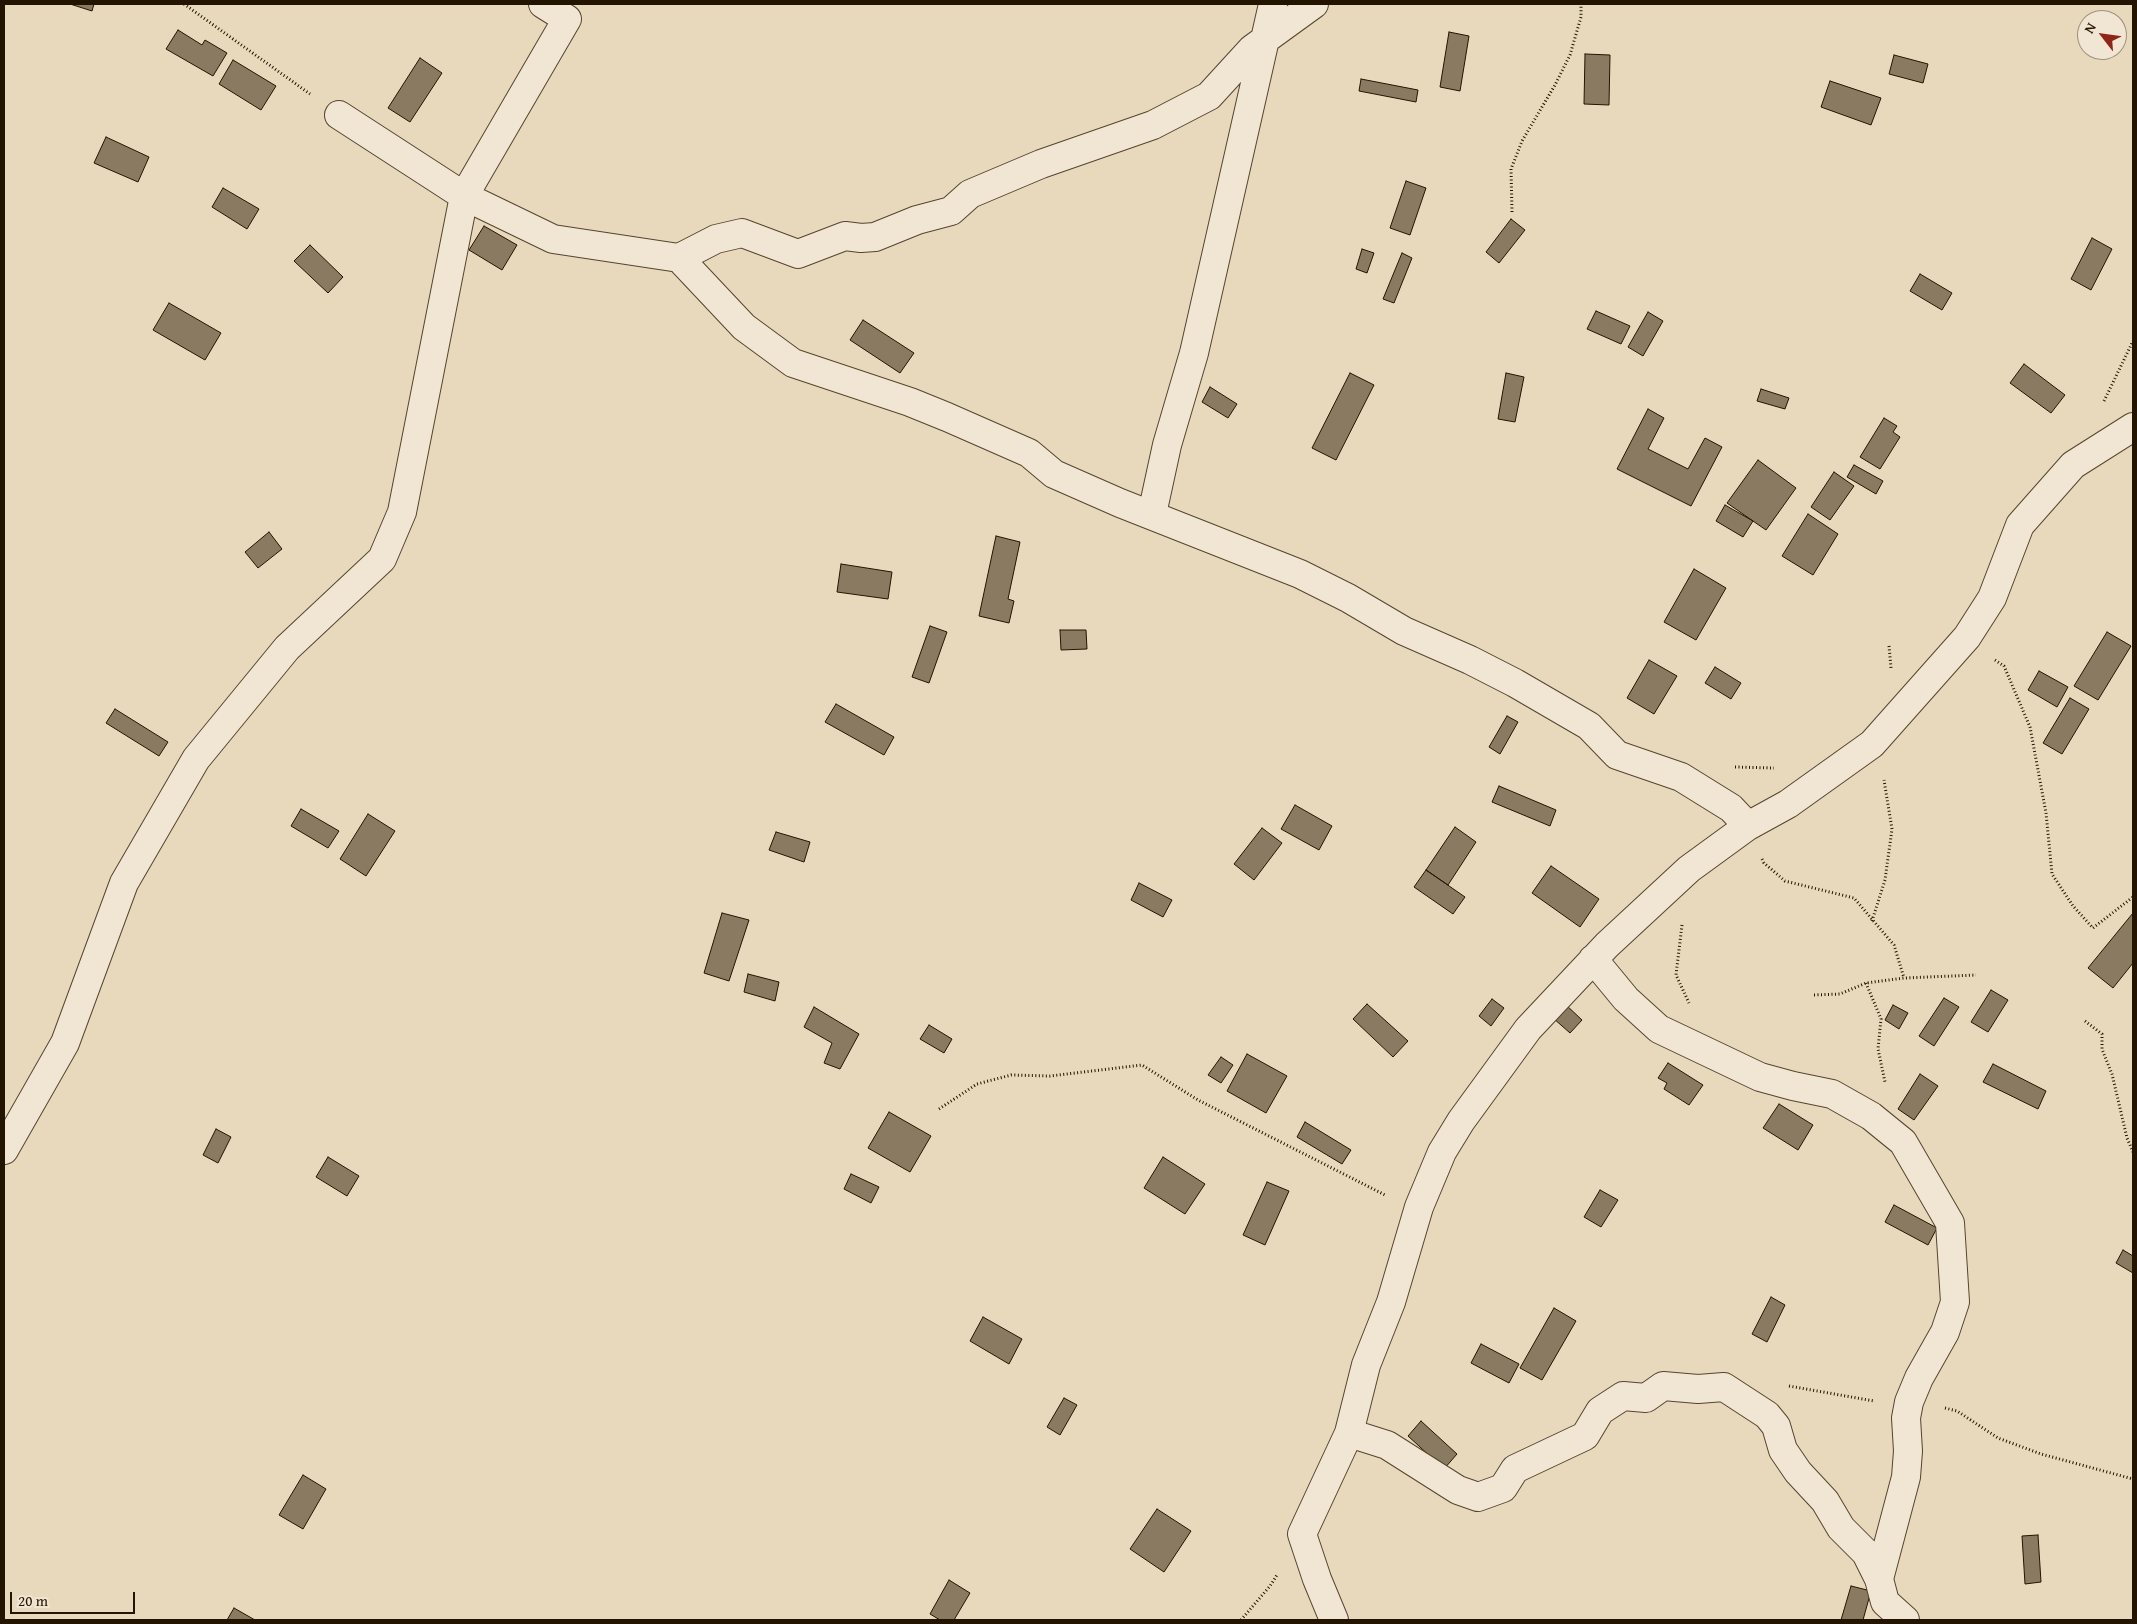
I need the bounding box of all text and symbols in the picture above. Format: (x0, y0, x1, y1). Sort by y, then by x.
north arrow (2077, 10, 2127, 60)
text: N (2079, 19, 2101, 37)
scale bar (12, 1582, 138, 1614)
text: 20 m (18, 1590, 48, 1611)

